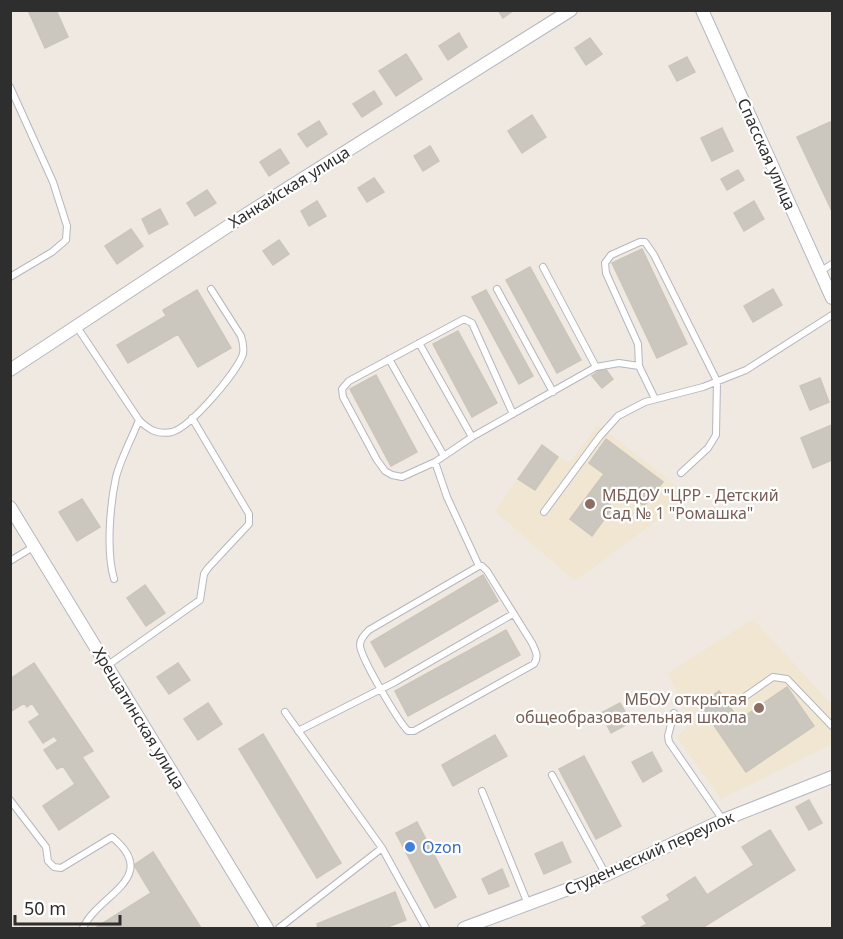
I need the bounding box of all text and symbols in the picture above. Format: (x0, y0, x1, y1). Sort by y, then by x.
street label: Спасская улица (732, 95, 802, 213)
street label: Ханкайская улица (224, 141, 354, 233)
place label: МБДОУ "ЦРР - Детский Сад № 1 "Ромашка" (602, 484, 779, 524)
marker: МБДОУ "ЦРР - Детский Сад № 1 "Ромашка" (583, 497, 597, 511)
street label: Хрещатинская улица (88, 643, 190, 793)
place label: МБОУ открытая общеобразовательная школа (515, 688, 747, 728)
marker: МБОУ открытая общеобразовательная школа (752, 701, 766, 715)
street label: Студенческий переулок (561, 805, 738, 900)
place label: Ozon (422, 836, 462, 858)
marker: Ozon (403, 840, 417, 854)
scale bar (15, 888, 120, 926)
text: 50 m (24, 896, 66, 920)

